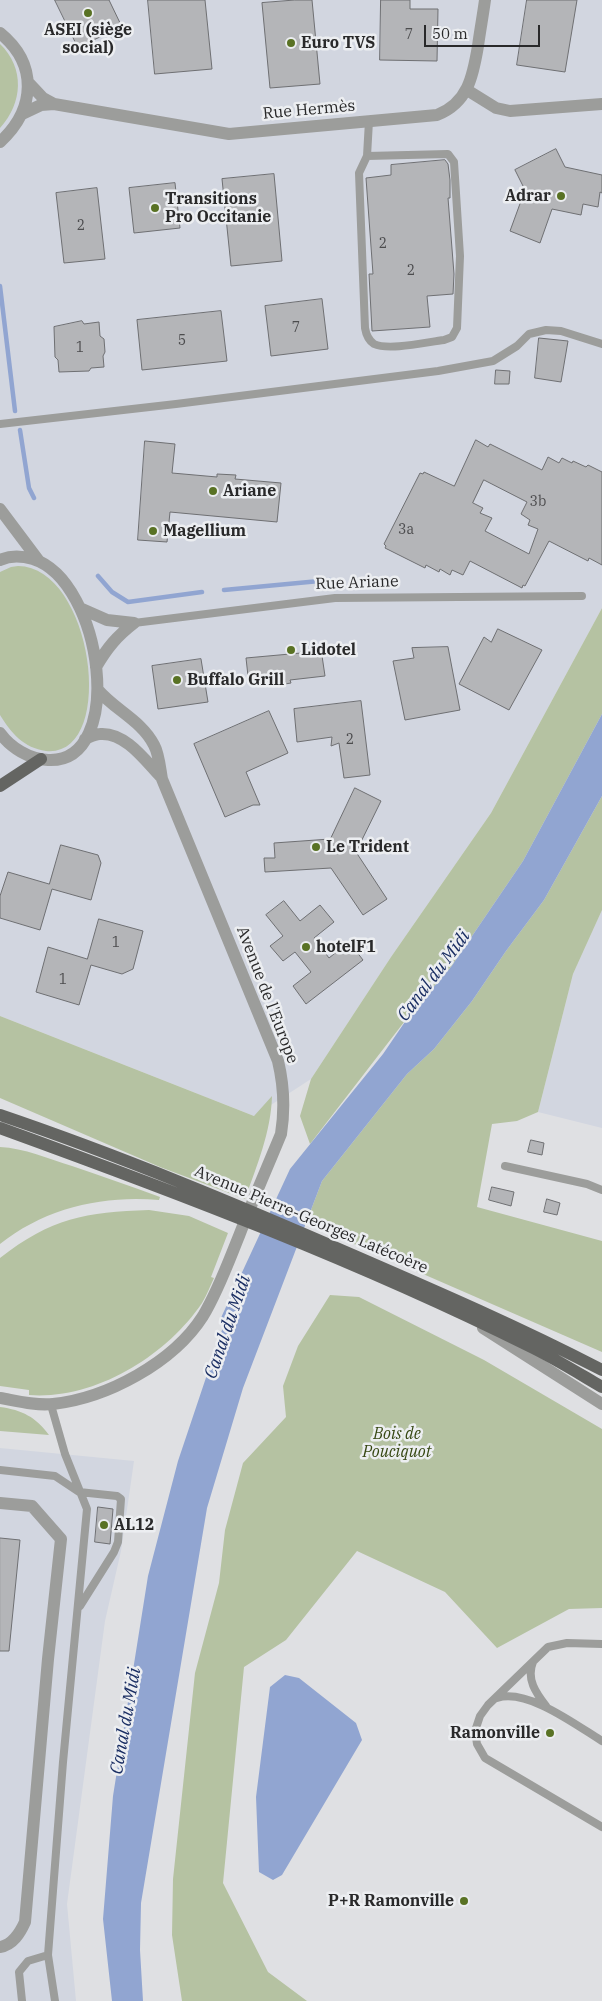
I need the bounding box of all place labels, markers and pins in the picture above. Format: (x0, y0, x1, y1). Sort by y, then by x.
marker: ASEI (siège social) (82, 7, 94, 19)
place label: ASEI (siège social) (44, 20, 132, 58)
place label: Euro TVS (301, 33, 375, 53)
marker: Euro TVS (285, 37, 297, 49)
place label: Adrar (505, 186, 551, 206)
place label: Transitions Pro Occitanie (165, 189, 271, 227)
marker: Adrar (555, 190, 567, 202)
marker: Transitions Pro Occitanie (149, 202, 161, 214)
place label: Ariane (223, 481, 276, 501)
marker: Ariane (207, 485, 219, 497)
place label: Magellium (163, 521, 246, 541)
marker: Magellium (147, 525, 159, 537)
place label: Lidotel (301, 640, 356, 660)
marker: Lidotel (285, 644, 297, 656)
place label: Buffalo Grill (187, 670, 284, 690)
marker: Buffalo Grill (171, 674, 183, 686)
place label: Le Trident (326, 837, 409, 857)
marker: Le Trident (310, 841, 322, 853)
place label: hotelF1 (316, 937, 376, 957)
marker: hotelF1 (300, 941, 312, 953)
place label: AL12 (114, 1515, 154, 1535)
marker: AL12 (98, 1519, 110, 1531)
place label: Ramonville (450, 1723, 540, 1743)
marker: Ramonville (544, 1727, 556, 1739)
place label: P+R Ramonville (328, 1891, 454, 1911)
marker: P+R Ramonville (458, 1895, 470, 1907)

